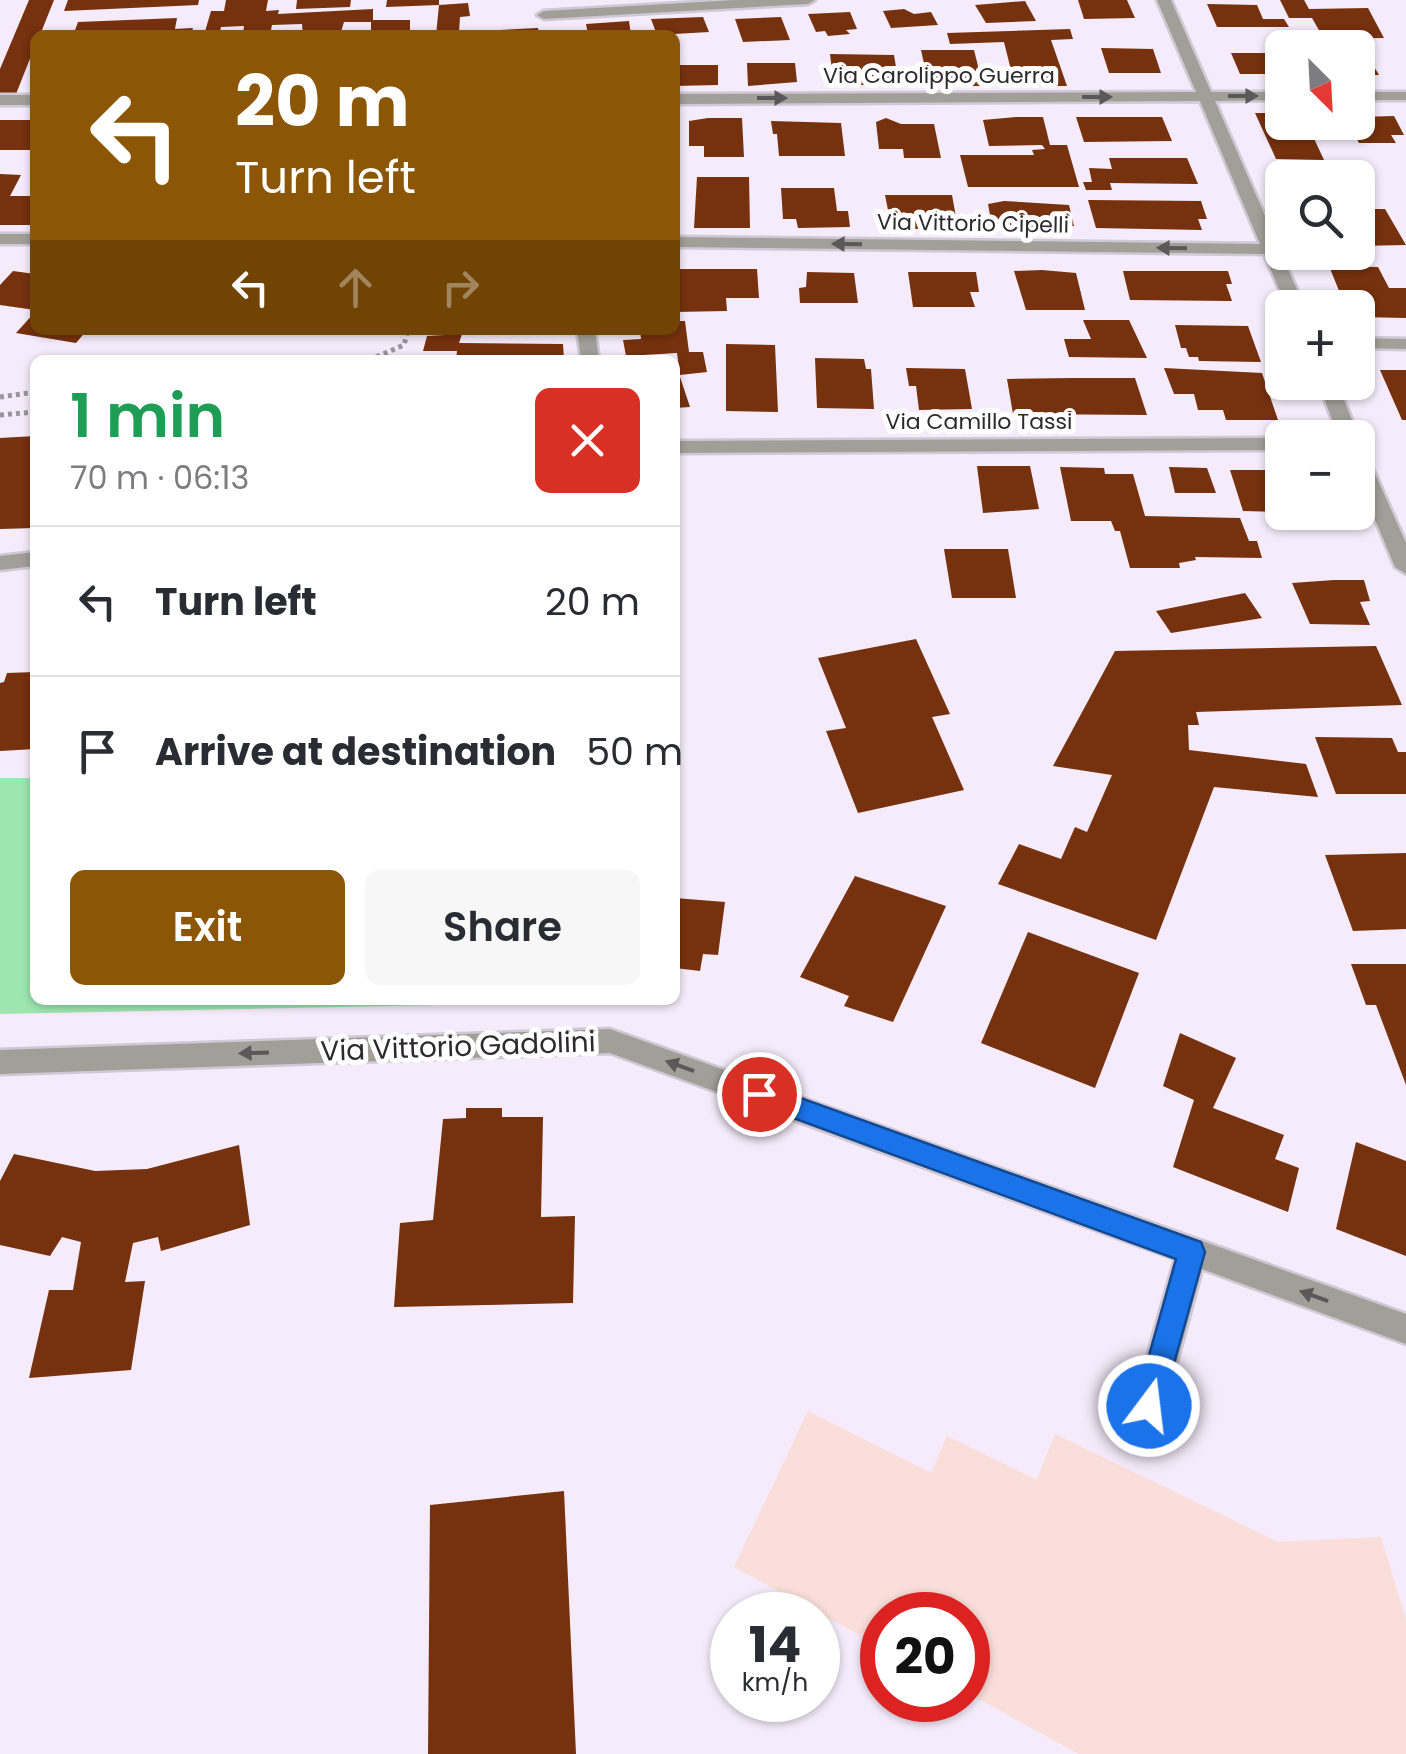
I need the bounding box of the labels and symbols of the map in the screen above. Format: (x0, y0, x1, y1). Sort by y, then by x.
north arrow (1265, 30, 1375, 140)
street label: Via Carolippo Guerra (823, 60, 1055, 91)
one-way arrow (1227, 88, 1259, 104)
one-way arrow (1082, 89, 1114, 105)
one-way arrow (757, 90, 789, 106)
street label: Via Vittorio Cipelli (877, 206, 1069, 241)
one-way arrow (831, 236, 863, 252)
one-way arrow (1156, 239, 1188, 255)
street label: Via Camillo Tassi (886, 406, 1072, 437)
street label: Via Vittorio Gadolini (320, 1022, 596, 1071)
one-way arrow (238, 1046, 270, 1062)
pin (717, 1052, 802, 1137)
one-way arrow (664, 1058, 694, 1073)
one-way arrow (1299, 1288, 1329, 1303)
position arrow (1097, 1354, 1201, 1458)
speed limit sign: 20 (860, 1592, 990, 1722)

